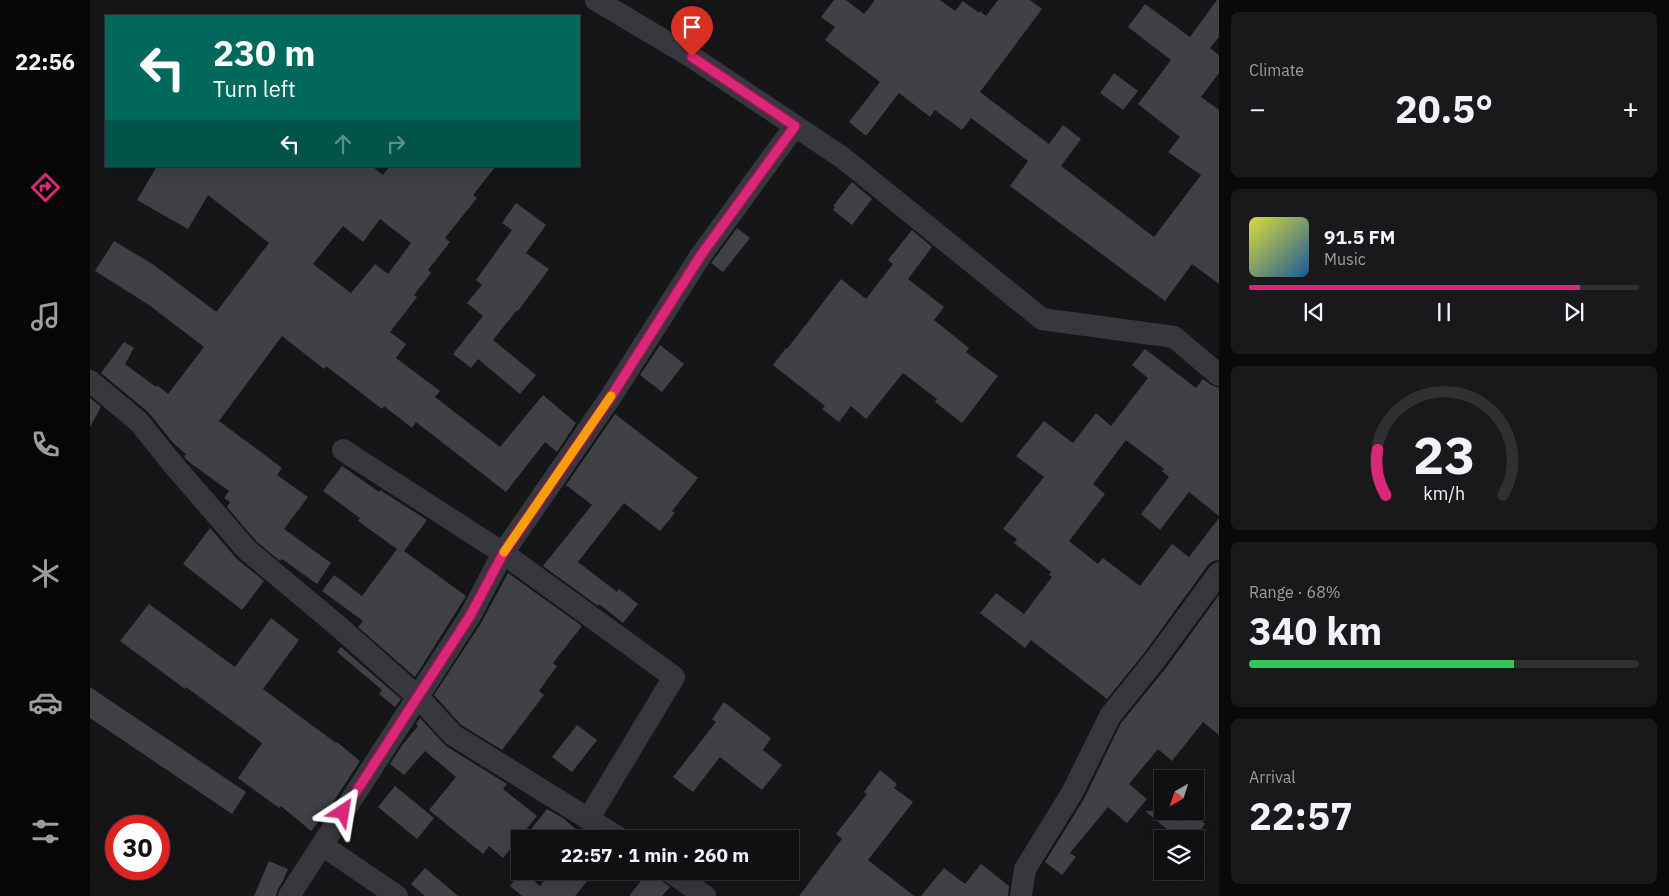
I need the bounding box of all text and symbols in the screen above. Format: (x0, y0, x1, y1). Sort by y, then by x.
pin (671, 6, 713, 57)
icon: arrive (678, 13, 706, 41)
text: 230 m (213, 30, 316, 76)
icon: left (130, 35, 195, 100)
text: 22:56 (15, 47, 75, 76)
text: Climate (1249, 60, 1304, 80)
text: Turn left (213, 74, 296, 103)
text: 20.5° (1395, 84, 1493, 133)
text: − (1249, 90, 1266, 127)
text: + (1622, 90, 1639, 127)
icon: left (276, 130, 304, 158)
icon: ahead (329, 130, 357, 158)
icon: right (382, 130, 410, 158)
icon: directions (28, 170, 63, 205)
text: 91.5 FM (1324, 225, 1395, 249)
text: Music (1324, 249, 1366, 269)
icon: previous (1300, 298, 1328, 326)
icon: pause (1430, 298, 1458, 326)
icon: next (1560, 298, 1588, 326)
icon: music (28, 299, 63, 334)
text: 23 (1413, 421, 1475, 488)
icon: phone (28, 427, 63, 462)
text: km/h (1423, 482, 1465, 505)
icon: climate (28, 556, 63, 591)
text: Range · 68% (1249, 582, 1341, 602)
text: 340 km (1249, 606, 1382, 655)
icon: car (28, 685, 63, 720)
text: Arrival (1249, 767, 1296, 787)
north arrow (1154, 770, 1204, 820)
map controls (1154, 770, 1204, 880)
position arrow (316, 785, 368, 837)
text: 22:57 (1249, 791, 1353, 840)
icon: filters (28, 814, 63, 849)
speed limit sign: 30 (105, 815, 170, 880)
button: layers (1154, 830, 1204, 880)
text: 22:57 · 1 min · 260 m (561, 843, 749, 867)

